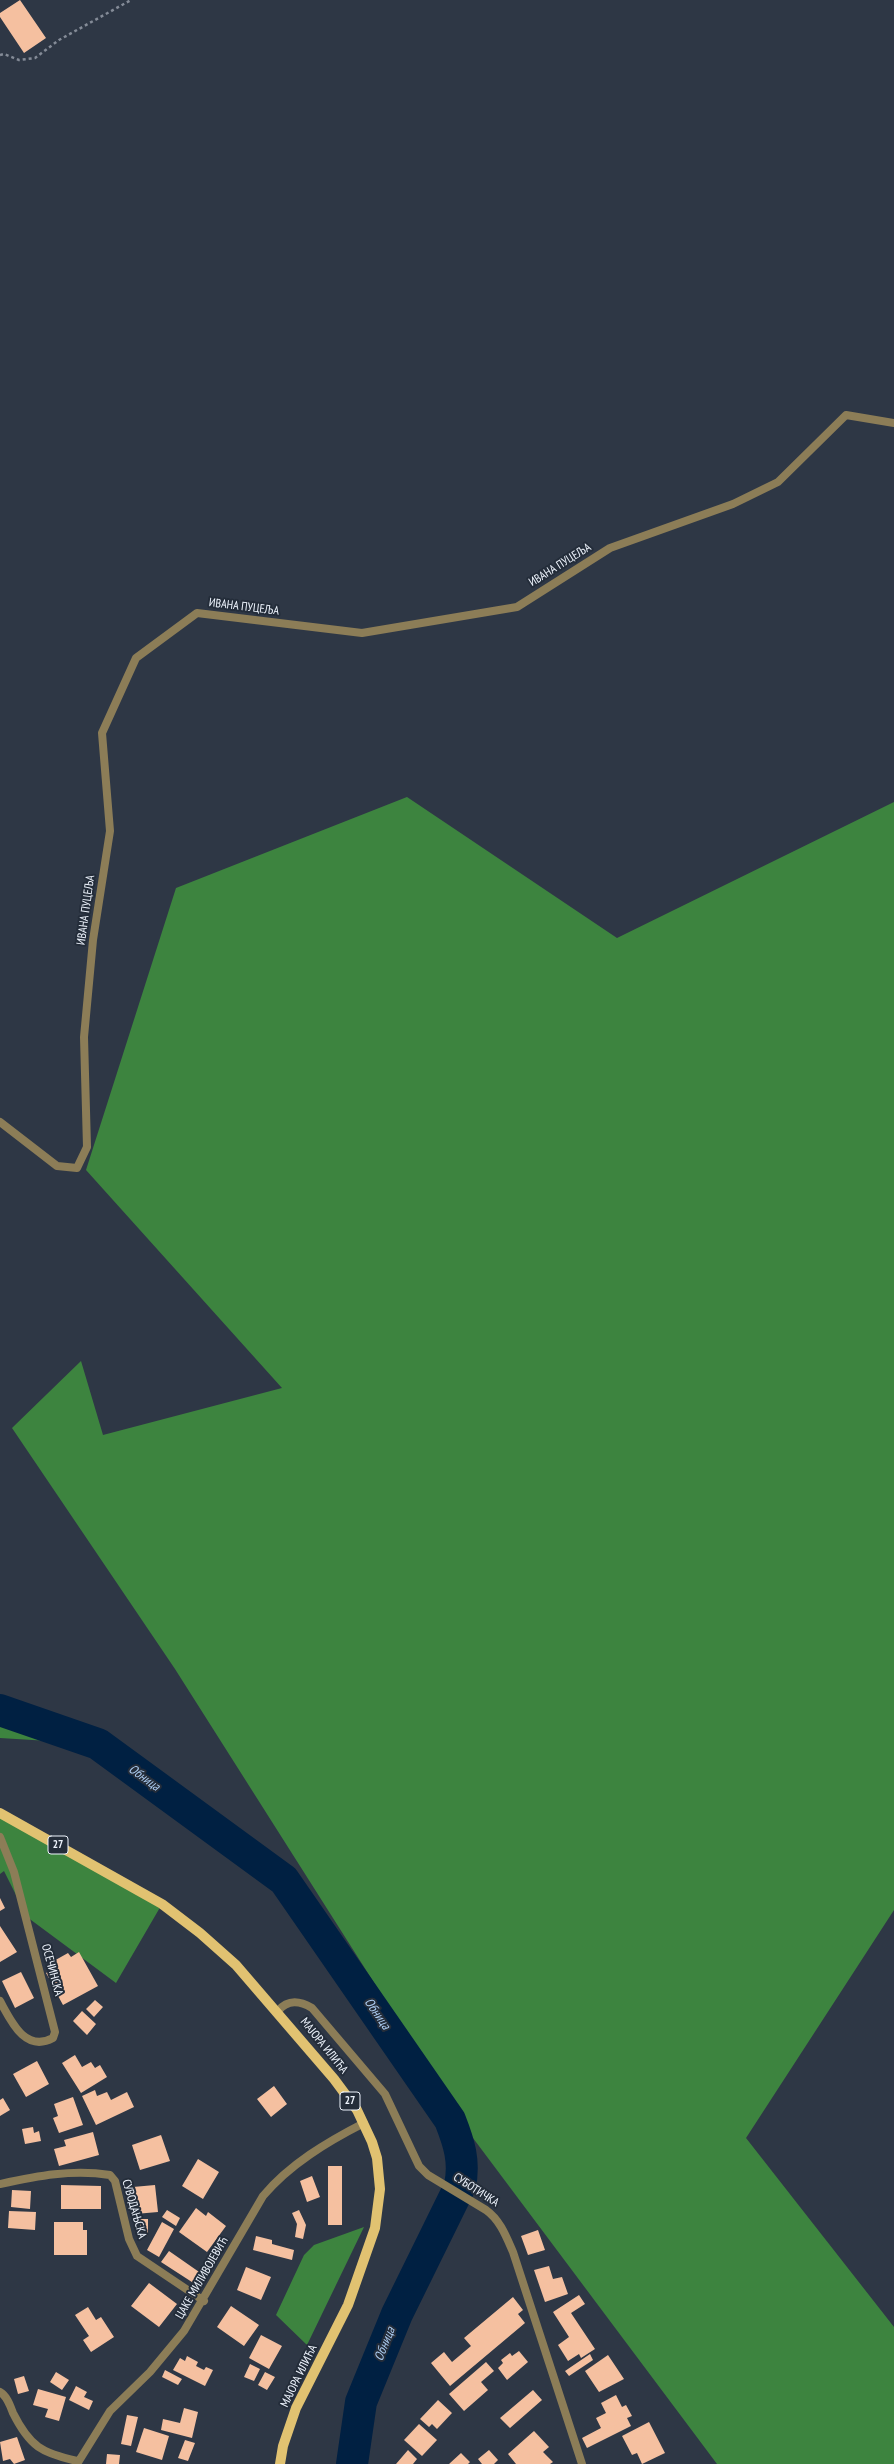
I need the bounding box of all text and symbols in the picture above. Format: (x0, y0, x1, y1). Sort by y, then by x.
street label: ИВАНА ПУЦЕЉА (526, 540, 594, 590)
street label: ИВАНА ПУЦЕЉА (208, 596, 280, 618)
street label: ИВАНА ПУЦЕЉА (74, 874, 98, 946)
water label: Обница (125, 1761, 163, 1795)
road number: 27 (48, 1836, 68, 1854)
street label: ОСЕЧИНСКА (38, 1942, 66, 1998)
water label: Обница (361, 1995, 393, 2033)
street label: МАЈОРА ИЛИЋА (297, 2015, 351, 2077)
road number: 27 (340, 2092, 360, 2110)
street label: СУБОТИЧКА (451, 2170, 501, 2210)
street label: СУВОДАЊСКА (119, 2178, 149, 2240)
street label: ЦАКЕ МИЛИВОЈЕВИЋ (173, 2234, 231, 2322)
water label: Обница (371, 2325, 399, 2363)
street label: МАЈОРА ИЛИЋА (278, 2342, 320, 2410)

